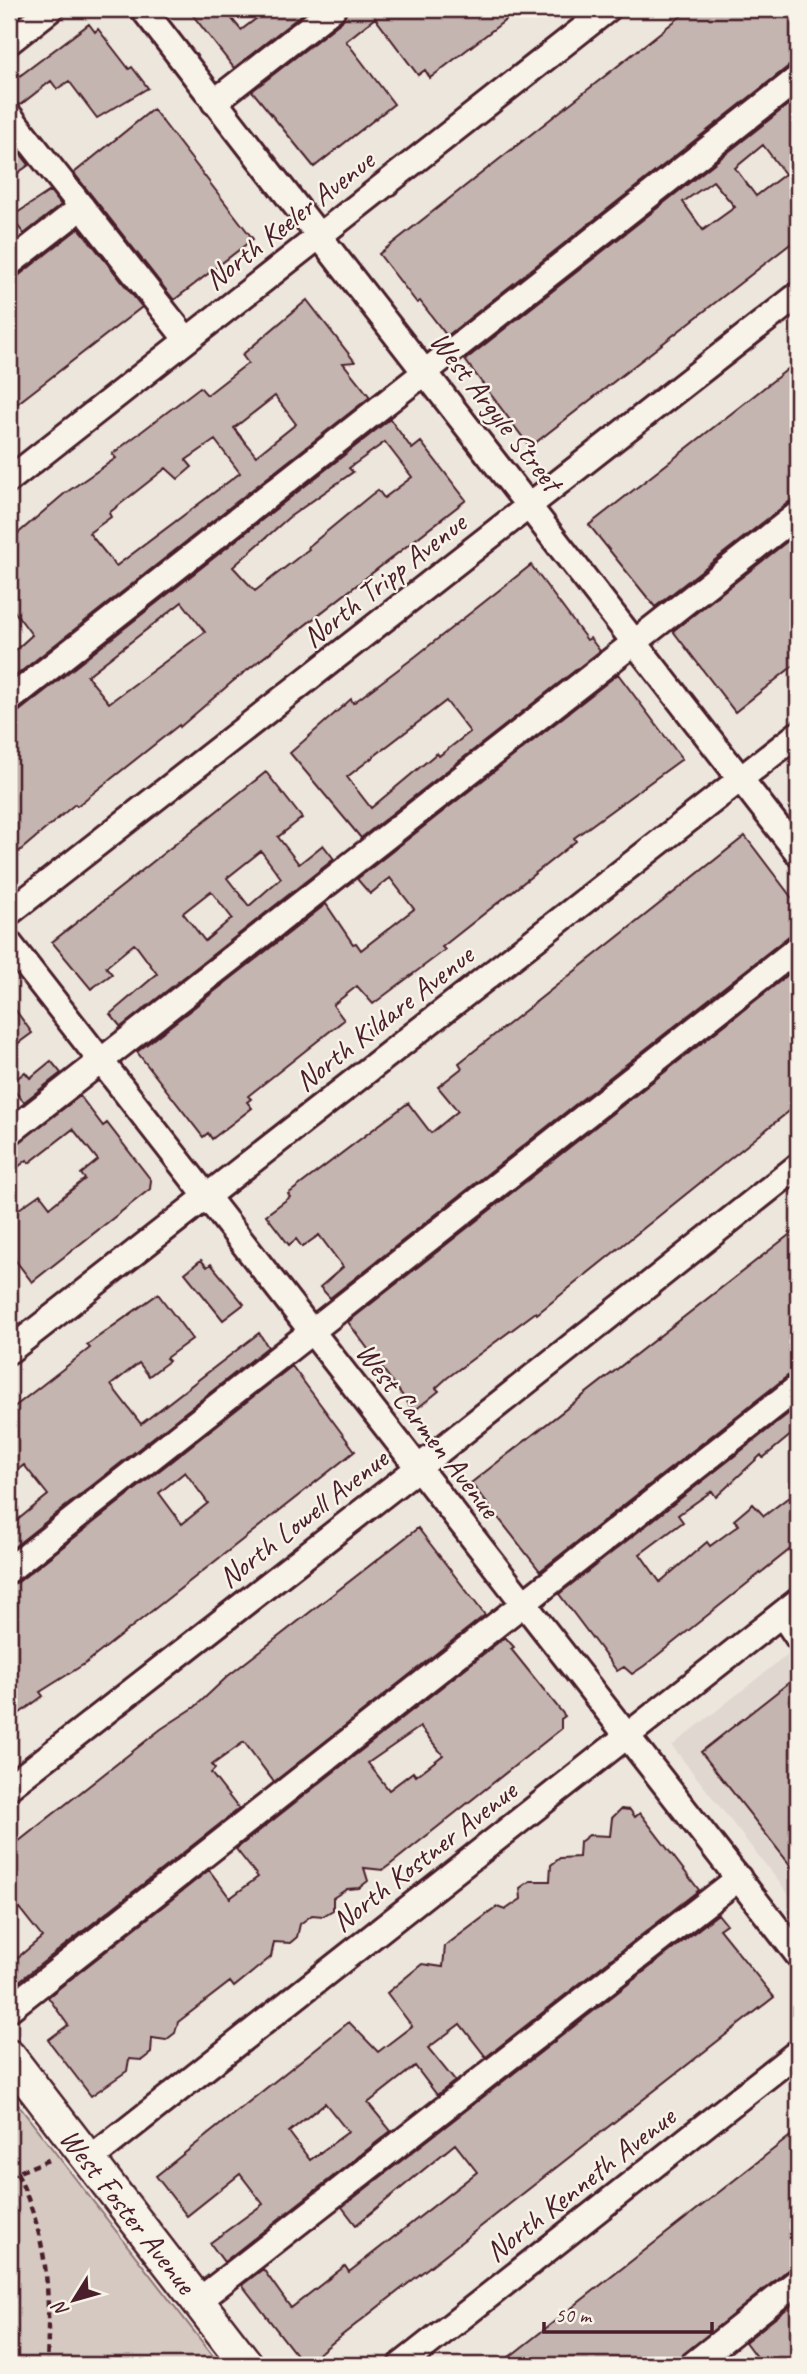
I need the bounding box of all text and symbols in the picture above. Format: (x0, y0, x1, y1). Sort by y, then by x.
street label: North Keeler Avenue (196, 140, 383, 298)
street label: West Argyle Street (422, 323, 573, 502)
street label: North Tripp Avenue (294, 503, 475, 656)
street label: North Kildare Avenue (287, 935, 483, 1100)
street label: West Carmen Avenue (348, 1334, 510, 1527)
street label: North Lowell Avenue (210, 1438, 397, 1596)
street label: North Kostner Avenue (324, 1770, 526, 1940)
street label: North Kenneth Avenue (477, 2097, 684, 2270)
street label: West Foster Avenue (51, 2120, 206, 2303)
north arrow (38, 2266, 108, 2336)
scale bar (544, 2290, 712, 2334)
text: N (46, 2295, 74, 2322)
text: 50 m (555, 2302, 593, 2328)

